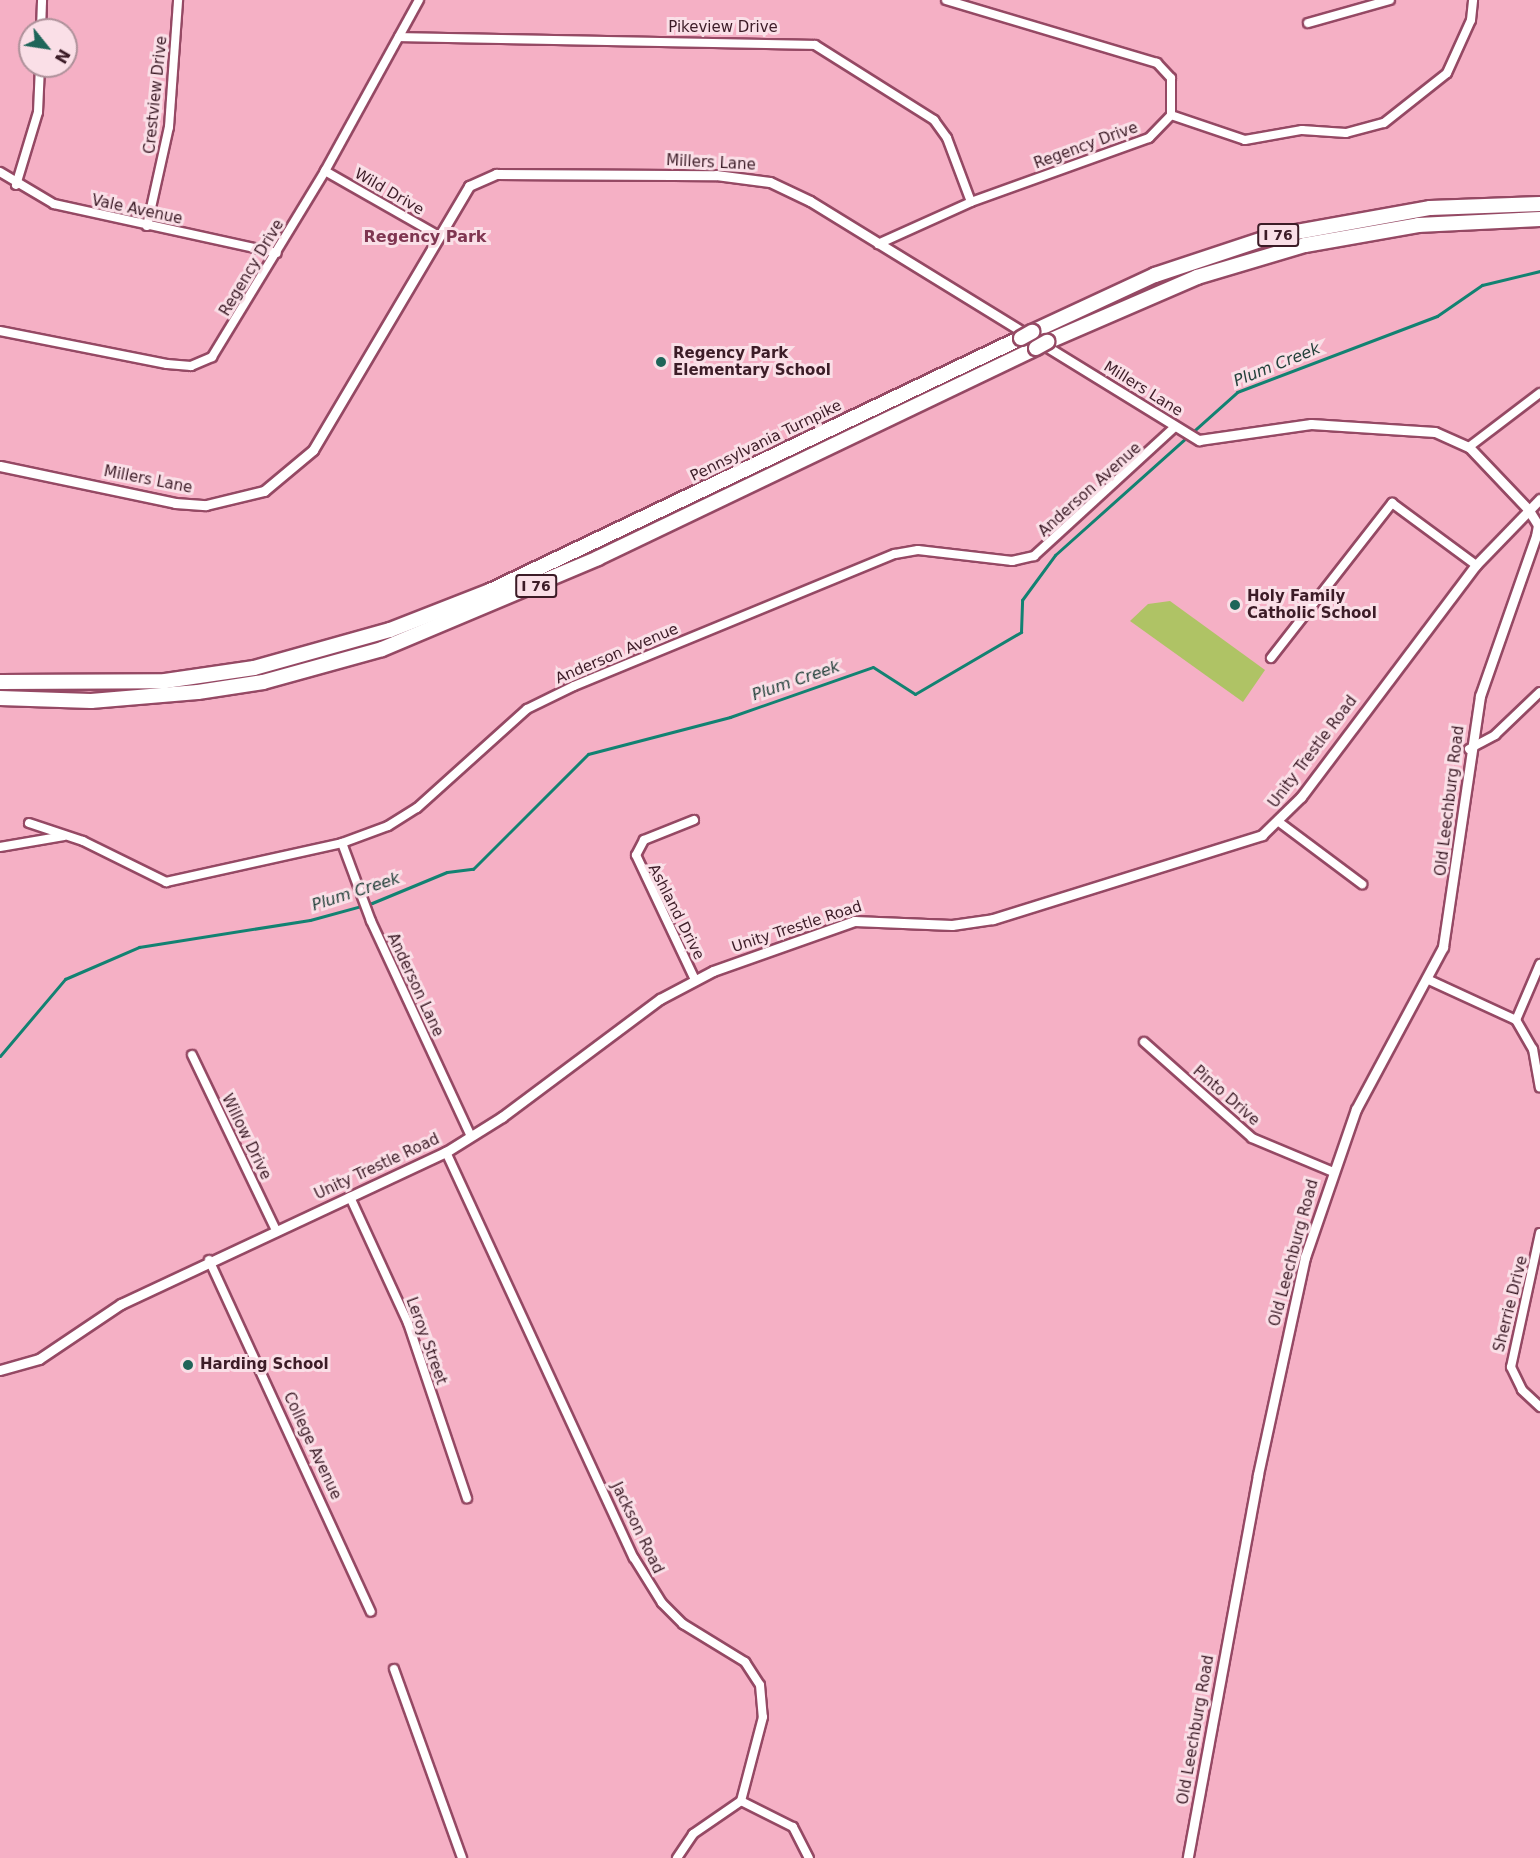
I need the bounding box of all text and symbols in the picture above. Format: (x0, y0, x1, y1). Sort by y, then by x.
north arrow (18, 18, 78, 78)
street label: Pikeview Drive (668, 19, 778, 37)
street label: Crestview Drive (141, 35, 171, 155)
text: N (51, 46, 74, 67)
street label: Regency Drive (1032, 119, 1140, 173)
street label: Millers Lane (666, 152, 756, 174)
street label: Wild Drive (351, 165, 427, 219)
street label: Vale Avenue (90, 192, 184, 228)
street label: Regency Drive (216, 217, 288, 319)
road number: I 76 (1257, 224, 1299, 246)
district label: Regency Park (364, 227, 486, 247)
water label: Plum Creek (1231, 339, 1323, 391)
place label: Regency Park Elementary School (673, 344, 831, 379)
marker: Regency Park Elementary School (654, 355, 668, 369)
street label: Millers Lane (1100, 358, 1186, 420)
street label: Pennsylvania Turnpike (687, 396, 845, 486)
street label: Anderson Avenue (1035, 439, 1145, 541)
street label: Millers Lane (102, 463, 194, 497)
road number: I 76 (515, 575, 557, 597)
place label: Holy Family Catholic School (1247, 587, 1377, 622)
marker: Holy Family Catholic School (1228, 598, 1242, 612)
street label: Anderson Avenue (553, 620, 681, 688)
water label: Plum Creek (750, 657, 842, 705)
street label: Unity Trestle Road (1265, 692, 1361, 812)
street label: Old Leechburg Road (1432, 725, 1468, 877)
street label: Ashland Drive (644, 861, 708, 963)
water label: Plum Creek (309, 869, 403, 915)
street label: Unity Trestle Road (730, 897, 864, 957)
street label: Anderson Lane (383, 930, 447, 1040)
street label: Pinto Drive (1189, 1062, 1263, 1130)
street label: Willow Drive (217, 1091, 275, 1183)
street label: Unity Trestle Road (312, 1130, 442, 1204)
street label: Old Leechburg Road (1266, 1178, 1322, 1328)
street label: Sherrie Drive (1490, 1254, 1532, 1354)
street label: Leroy Street (402, 1295, 450, 1387)
place label: Harding School (200, 1356, 329, 1374)
marker: Harding School (181, 1358, 195, 1372)
street label: College Avenue (279, 1389, 345, 1503)
street label: Jackson Road (607, 1479, 667, 1577)
street label: Old Leechburg Road (1174, 1654, 1218, 1806)

